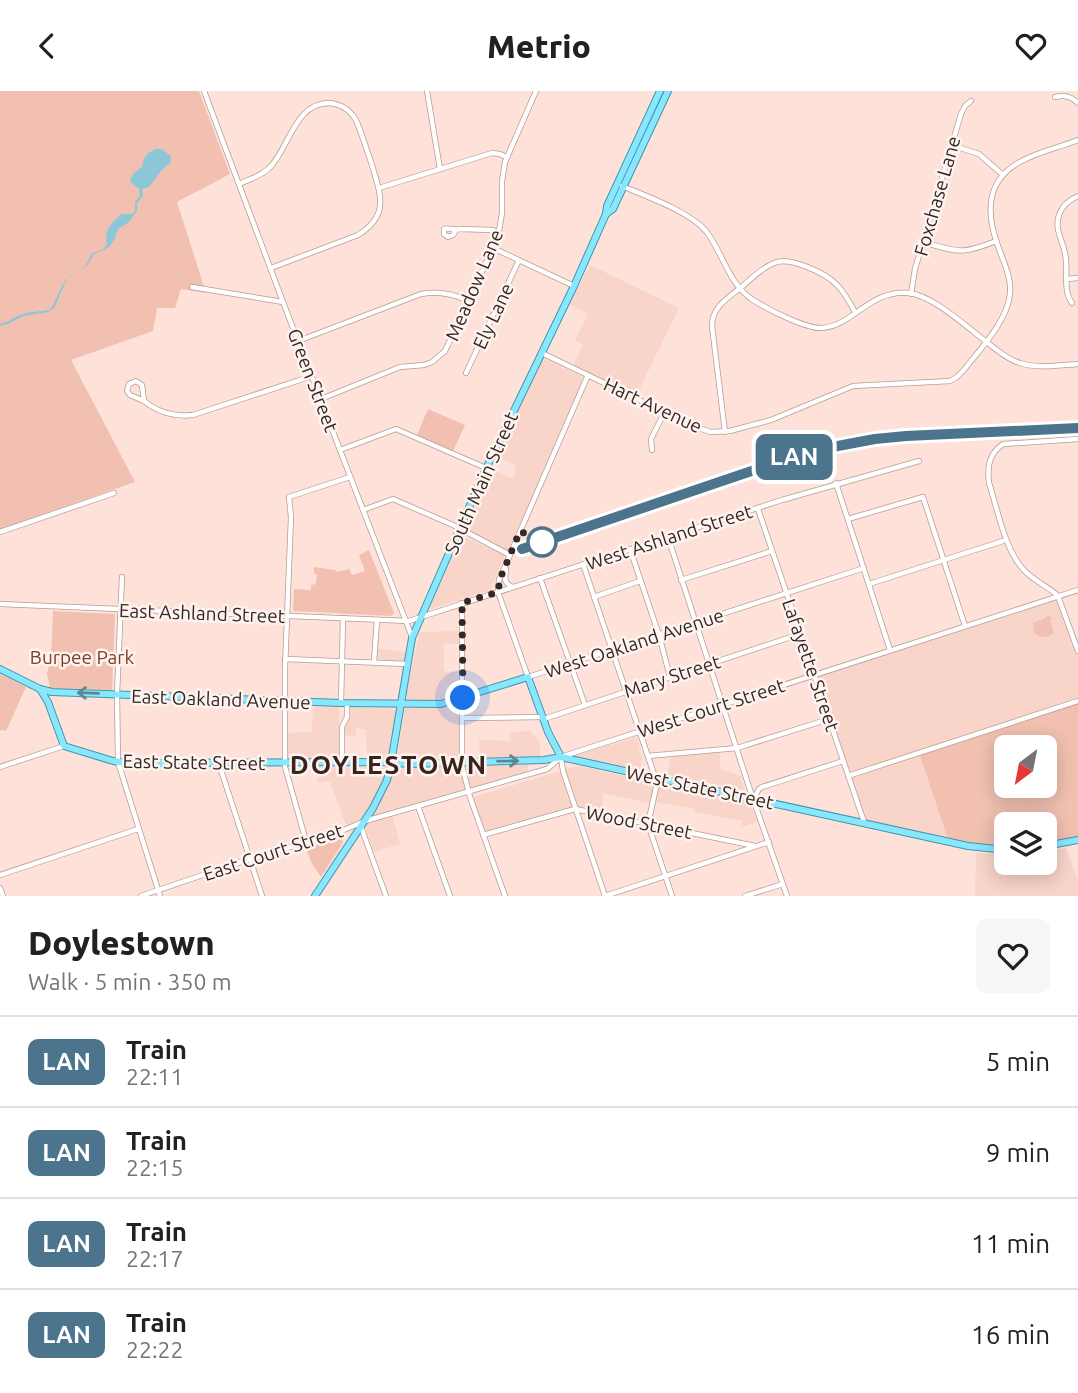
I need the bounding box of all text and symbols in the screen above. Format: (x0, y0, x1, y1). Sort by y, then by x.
icon: back (28, 27, 66, 65)
icon: heart (1012, 27, 1050, 65)
text: Metrio (487, 28, 591, 64)
street label: Foxchase Lane (909, 134, 965, 258)
street label: Meadow Lane (441, 226, 507, 344)
street label: Ely Lane (468, 280, 518, 352)
street label: Green Street (283, 325, 343, 435)
street label: Hart Avenue (600, 373, 706, 437)
street label: South Main Street (440, 408, 523, 558)
line badge: LAN (754, 434, 834, 480)
text: LAN (770, 443, 818, 470)
street label: West Ashland Street (583, 500, 755, 574)
unlabelled marker (527, 527, 557, 557)
street label: Lafayette Street (778, 596, 844, 735)
street label: East Ashland Street (119, 599, 286, 627)
street label: West Oakland Avenue (542, 604, 726, 682)
park label: Burpee Park (30, 646, 135, 668)
street label: Mary Street (621, 650, 724, 702)
street label: West Court Street (635, 674, 788, 742)
your location (445, 680, 480, 715)
street label: East Oakland Avenue (131, 685, 311, 713)
one-way arrow (77, 687, 100, 700)
north arrow (994, 735, 1057, 798)
map controls (994, 735, 1057, 875)
street label: East State Street (122, 750, 266, 774)
district label: DOYLESTOWN (290, 750, 488, 779)
one-way arrow (497, 754, 520, 768)
street label: West State Street (624, 761, 776, 813)
street label: Wood Street (584, 801, 695, 843)
button: layers (994, 812, 1057, 875)
street label: East Court Street (200, 819, 346, 885)
button: heart (976, 919, 1050, 993)
text: Doylestown (28, 924, 215, 961)
text: Walk · 5 min · 350 m (28, 969, 232, 994)
text: Train (126, 1035, 187, 1064)
text: 5 min (986, 1047, 1050, 1076)
text: LAN (42, 1048, 91, 1075)
text: 22:11 (126, 1064, 184, 1089)
text: Train (126, 1126, 187, 1155)
text: 9 min (986, 1138, 1050, 1167)
text: LAN (42, 1139, 91, 1166)
text: 22:15 (126, 1155, 184, 1180)
text: Train (126, 1217, 187, 1246)
text: 11 min (971, 1229, 1050, 1258)
text: LAN (42, 1230, 91, 1257)
text: 22:17 (126, 1246, 184, 1271)
text: Train (126, 1308, 187, 1337)
text: 16 min (971, 1320, 1050, 1349)
text: LAN (42, 1321, 91, 1348)
text: 22:22 (126, 1337, 184, 1362)

